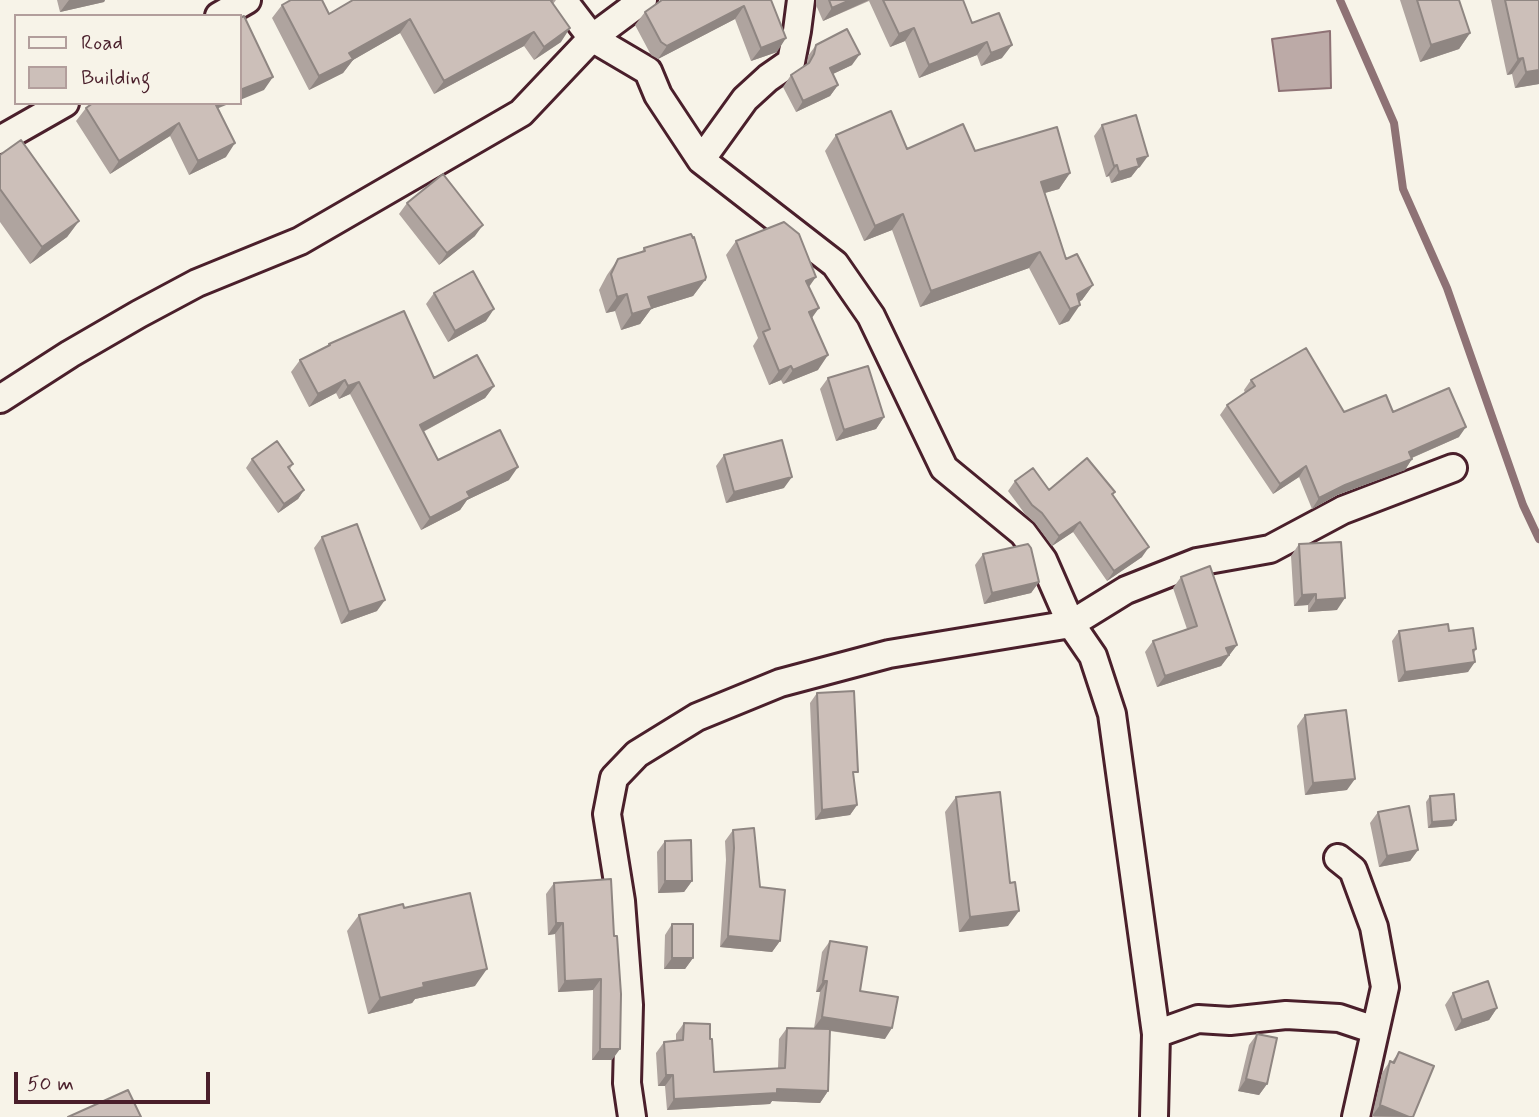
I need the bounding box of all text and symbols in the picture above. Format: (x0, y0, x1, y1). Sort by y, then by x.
legend (14, 14, 242, 105)
text: Road (81, 29, 123, 57)
text: Building (81, 64, 151, 92)
scale bar (18, 1058, 214, 1102)
text: 50 m (27, 1070, 74, 1098)

